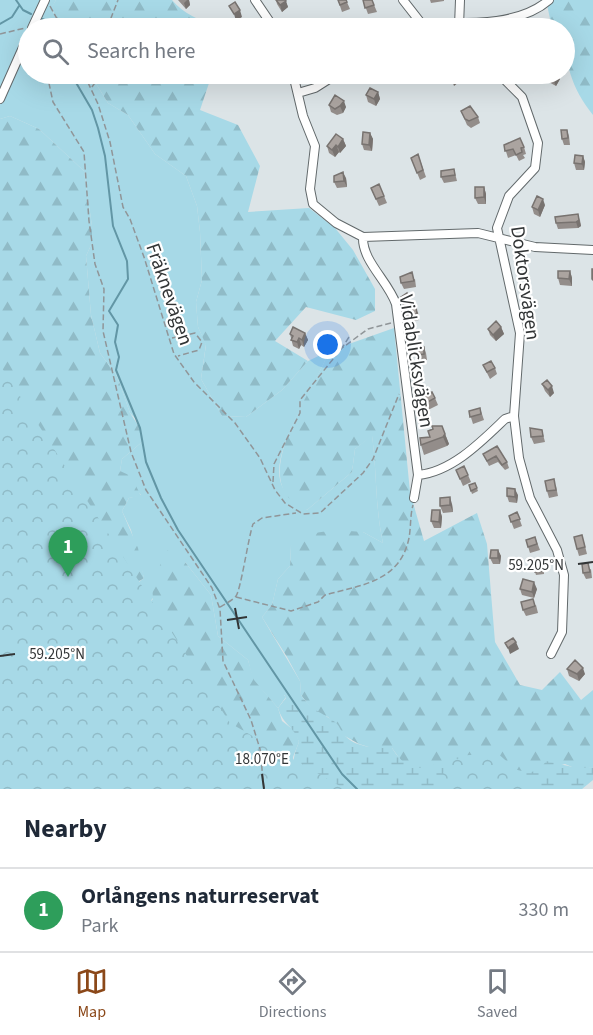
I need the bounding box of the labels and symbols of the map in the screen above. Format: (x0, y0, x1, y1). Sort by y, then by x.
street label: Doktorsvägen (503, 224, 547, 342)
street label: Fräknevägen (138, 239, 200, 349)
street label: Vidablicksvägen (392, 293, 440, 430)
your location (313, 330, 342, 359)
pin: 1 (48, 528, 88, 577)
text: 59.205°N (508, 555, 564, 576)
text: 59.205°N (29, 644, 85, 665)
text: 18.070°E (235, 749, 289, 770)

